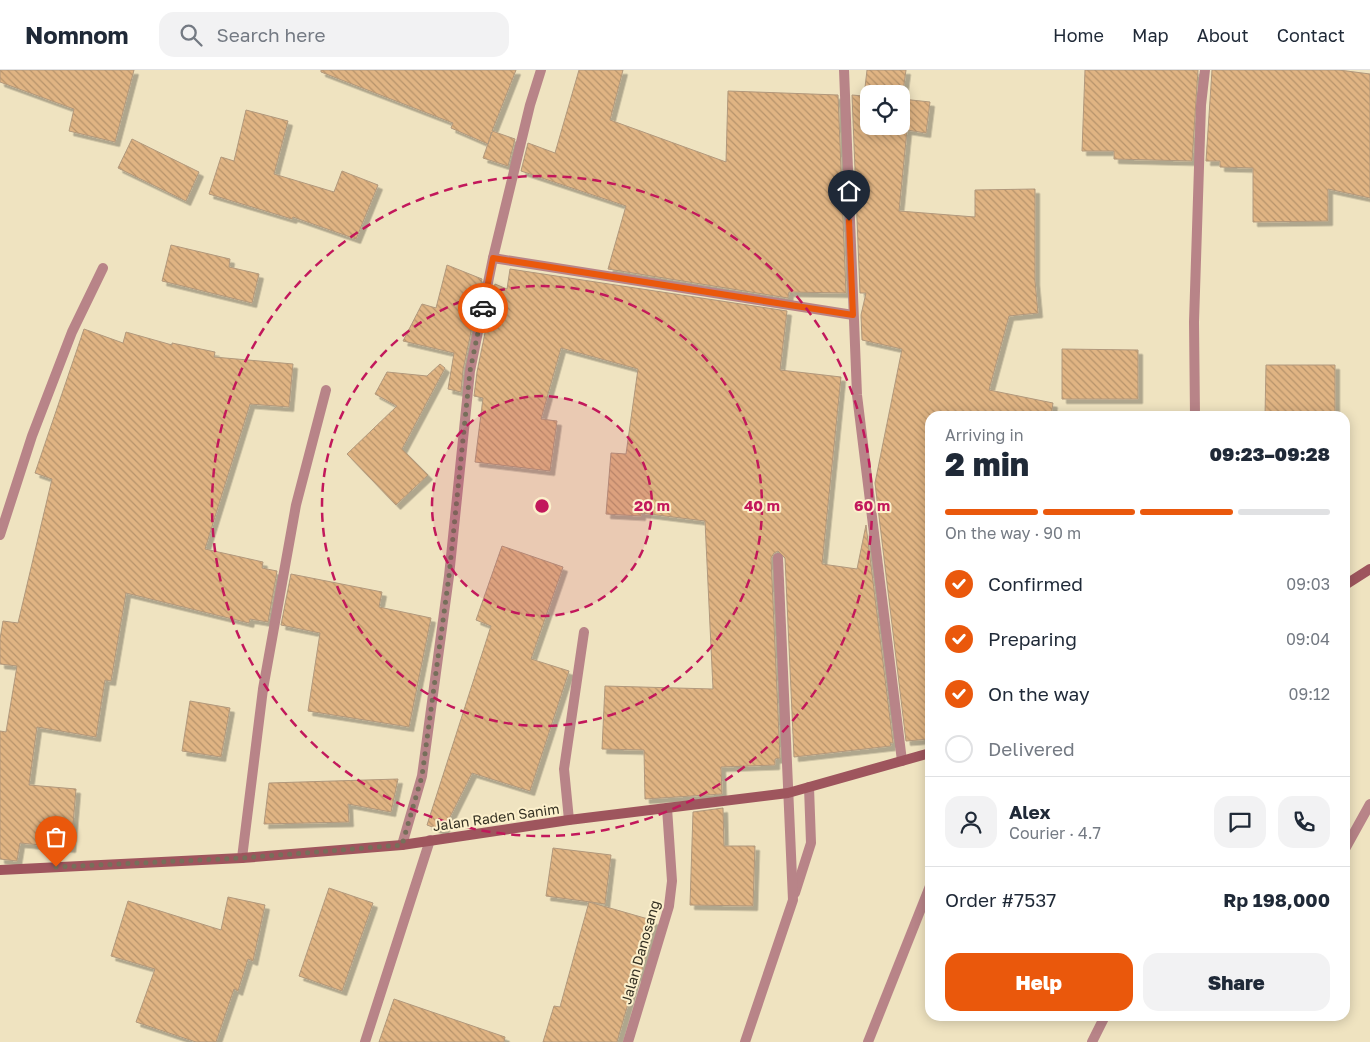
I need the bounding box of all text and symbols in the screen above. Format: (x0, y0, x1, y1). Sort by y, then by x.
search box (159, 12, 509, 57)
text: Nomnom (25, 20, 129, 49)
icon: search (177, 21, 205, 49)
text: Search here (217, 23, 325, 46)
text: Home (1053, 24, 1104, 46)
text: Map (1132, 24, 1169, 46)
text: About (1197, 24, 1249, 46)
text: Contact (1277, 24, 1345, 46)
map controls (860, 85, 910, 135)
button: locate (860, 85, 910, 135)
pin (828, 170, 870, 221)
icon: home (835, 177, 863, 205)
courier (458, 283, 508, 333)
icon: car (469, 294, 497, 322)
text: Arriving in (945, 425, 1024, 445)
text: 09:23–09:28 (1210, 442, 1330, 465)
text: 2 min (945, 445, 1029, 483)
text: 20 m (634, 496, 670, 514)
text: 40 m (744, 496, 780, 514)
text: 60 m (854, 496, 890, 514)
centre of rings (533, 497, 551, 515)
text: On the way · 90 m (945, 523, 1081, 543)
icon: check (945, 570, 973, 598)
text: Confirmed (988, 572, 1083, 595)
text: 09:03 (1286, 574, 1330, 594)
icon: check (945, 625, 973, 653)
text: Preparing (988, 627, 1077, 650)
text: 09:04 (1286, 629, 1330, 649)
icon: check (945, 680, 973, 708)
text: On the way (988, 682, 1090, 705)
text: 09:12 (1289, 684, 1330, 704)
text: Delivered (988, 737, 1075, 760)
button: person (945, 796, 997, 848)
button: chat (1214, 796, 1266, 848)
button: phone (1278, 796, 1330, 848)
street label: Jalan Raden Sanim (431, 800, 561, 834)
text: Alex (1009, 800, 1050, 823)
pin (35, 816, 77, 867)
icon: bag (42, 823, 70, 851)
text: Courier · 4.7 (1009, 823, 1101, 843)
text: Order #7537 (945, 888, 1056, 911)
text: Rp 198,000 (1223, 888, 1330, 911)
street label: Jalan Danosang (617, 898, 663, 1006)
button: Help (945, 953, 1133, 1011)
button: Share (1143, 953, 1330, 1011)

